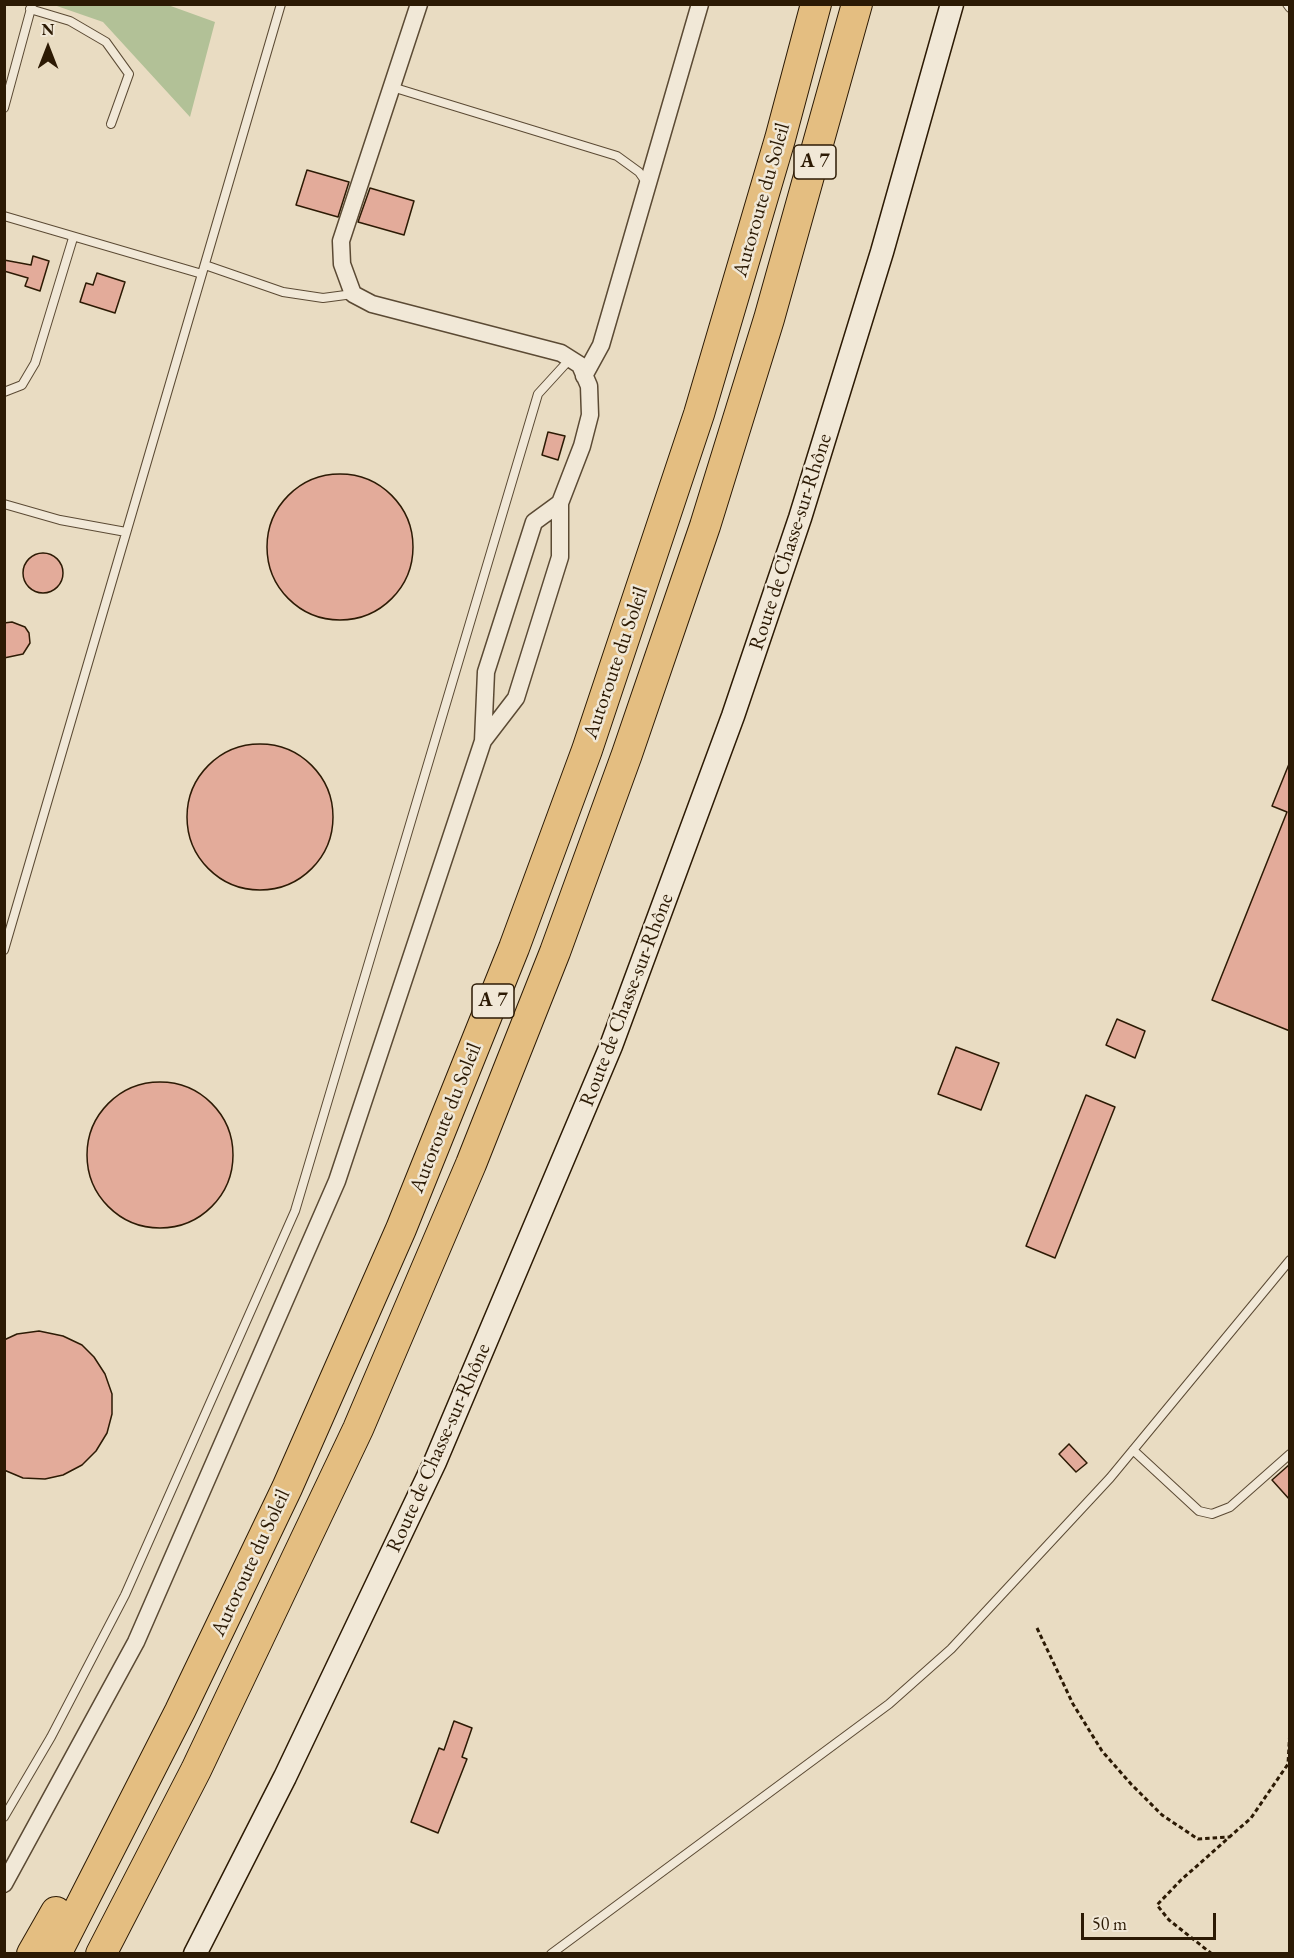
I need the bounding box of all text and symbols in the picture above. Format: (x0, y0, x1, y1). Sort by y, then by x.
north arrow (18, 18, 78, 78)
text: N (42, 19, 54, 40)
street label: Autoroute du Soleil (728, 120, 796, 280)
road number: A 7 (794, 145, 836, 179)
street label: Route de Chasse-sur-Rhône (744, 431, 838, 653)
street label: Autoroute du Soleil (578, 584, 654, 742)
street label: Route de Chasse-sur-Rhône (575, 890, 679, 1110)
road number: A 7 (472, 984, 514, 1018)
street label: Autoroute du Soleil (404, 1039, 488, 1197)
street label: Route de Chasse-sur-Rhône (382, 1340, 496, 1556)
street label: Autoroute du Soleil (206, 1486, 296, 1640)
scale bar (1084, 1901, 1219, 1939)
text: 50 m (1092, 1912, 1127, 1935)

